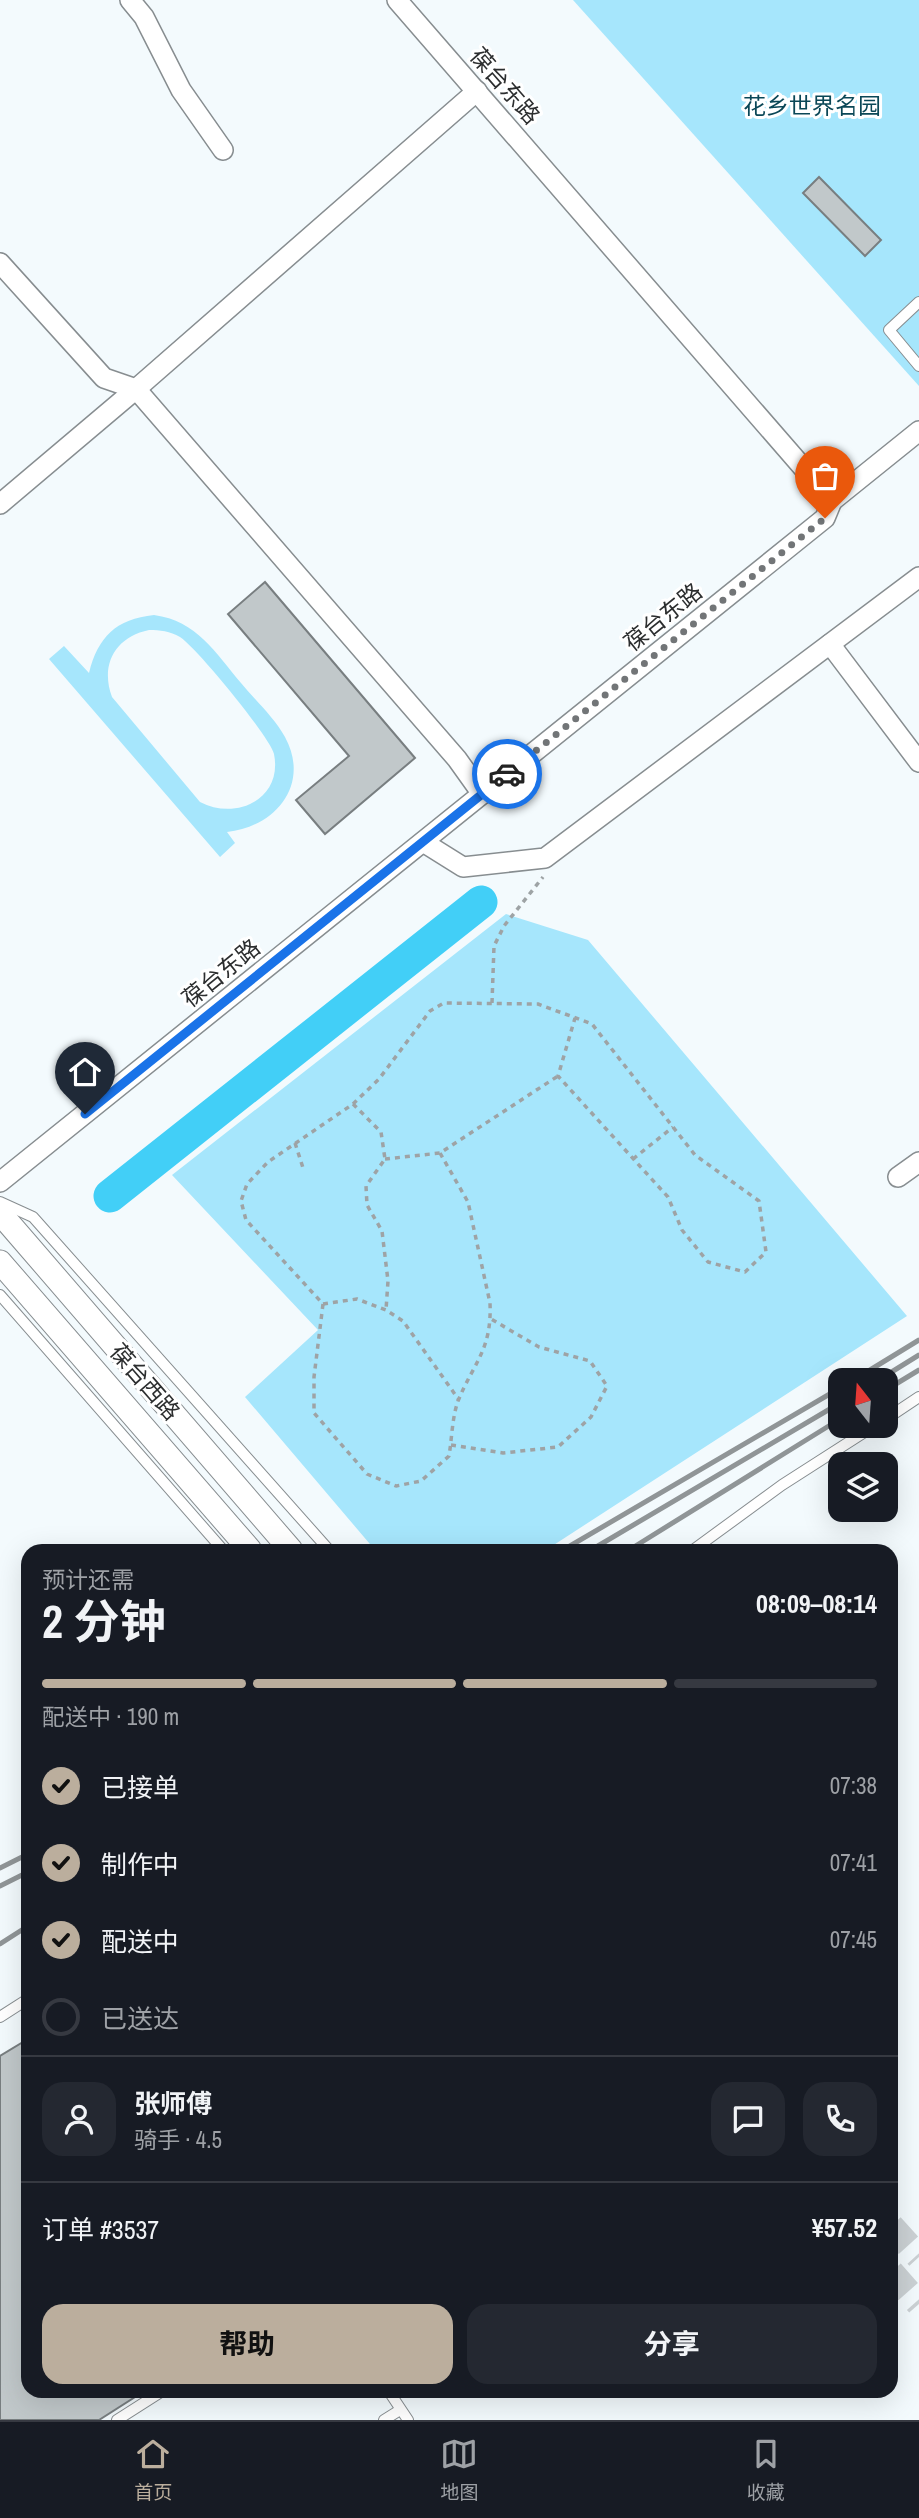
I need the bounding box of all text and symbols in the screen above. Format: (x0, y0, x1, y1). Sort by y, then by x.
street label: 葆台东路 (464, 41, 547, 131)
park label: 花乡世界名园 (743, 90, 881, 121)
pin (795, 446, 855, 518)
icon: bag (806, 457, 844, 495)
street label: 葆台东路 (617, 576, 708, 658)
courier (472, 739, 542, 809)
icon: car (488, 755, 526, 793)
street label: 葆台东路 (175, 932, 266, 1014)
pin (55, 1042, 115, 1114)
icon: home (66, 1053, 104, 1091)
street label: 葆台西路 (104, 1337, 187, 1427)
north arrow (828, 1368, 898, 1438)
map controls (828, 1368, 898, 1522)
button: layers (828, 1452, 898, 1522)
text: 预计还需 (42, 1564, 134, 1595)
text: 08:09–08:14 (756, 1586, 877, 1621)
text: 2 分钟 (42, 1590, 165, 1652)
text: 配送中 · 190 m (42, 1701, 179, 1732)
icon: check (42, 1767, 80, 1805)
text: 已接单 (101, 1770, 179, 1805)
text: 07:38 (830, 1770, 877, 1801)
icon: check (42, 1844, 80, 1882)
text: 制作中 (101, 1847, 179, 1882)
text: 07:41 (830, 1847, 877, 1878)
icon: check (42, 1921, 80, 1959)
text: 配送中 (101, 1924, 179, 1959)
text: 07:45 (830, 1924, 877, 1955)
text: 已送达 (101, 2001, 179, 2036)
button: person (42, 2082, 116, 2156)
button: chat (711, 2082, 785, 2156)
button: phone (803, 2082, 877, 2156)
text: 张师傅 (134, 2086, 212, 2121)
text: 骑手 · 4.5 (134, 2124, 222, 2155)
text: ¥57.52 (812, 2210, 877, 2245)
text: 订单 #3537 (42, 2212, 159, 2247)
button: 帮助 (42, 2304, 453, 2384)
button: 分享 (467, 2304, 877, 2384)
tab: 首页 (134, 2435, 172, 2505)
tab: 地图 (440, 2435, 479, 2505)
tab: 收藏 (747, 2435, 785, 2505)

